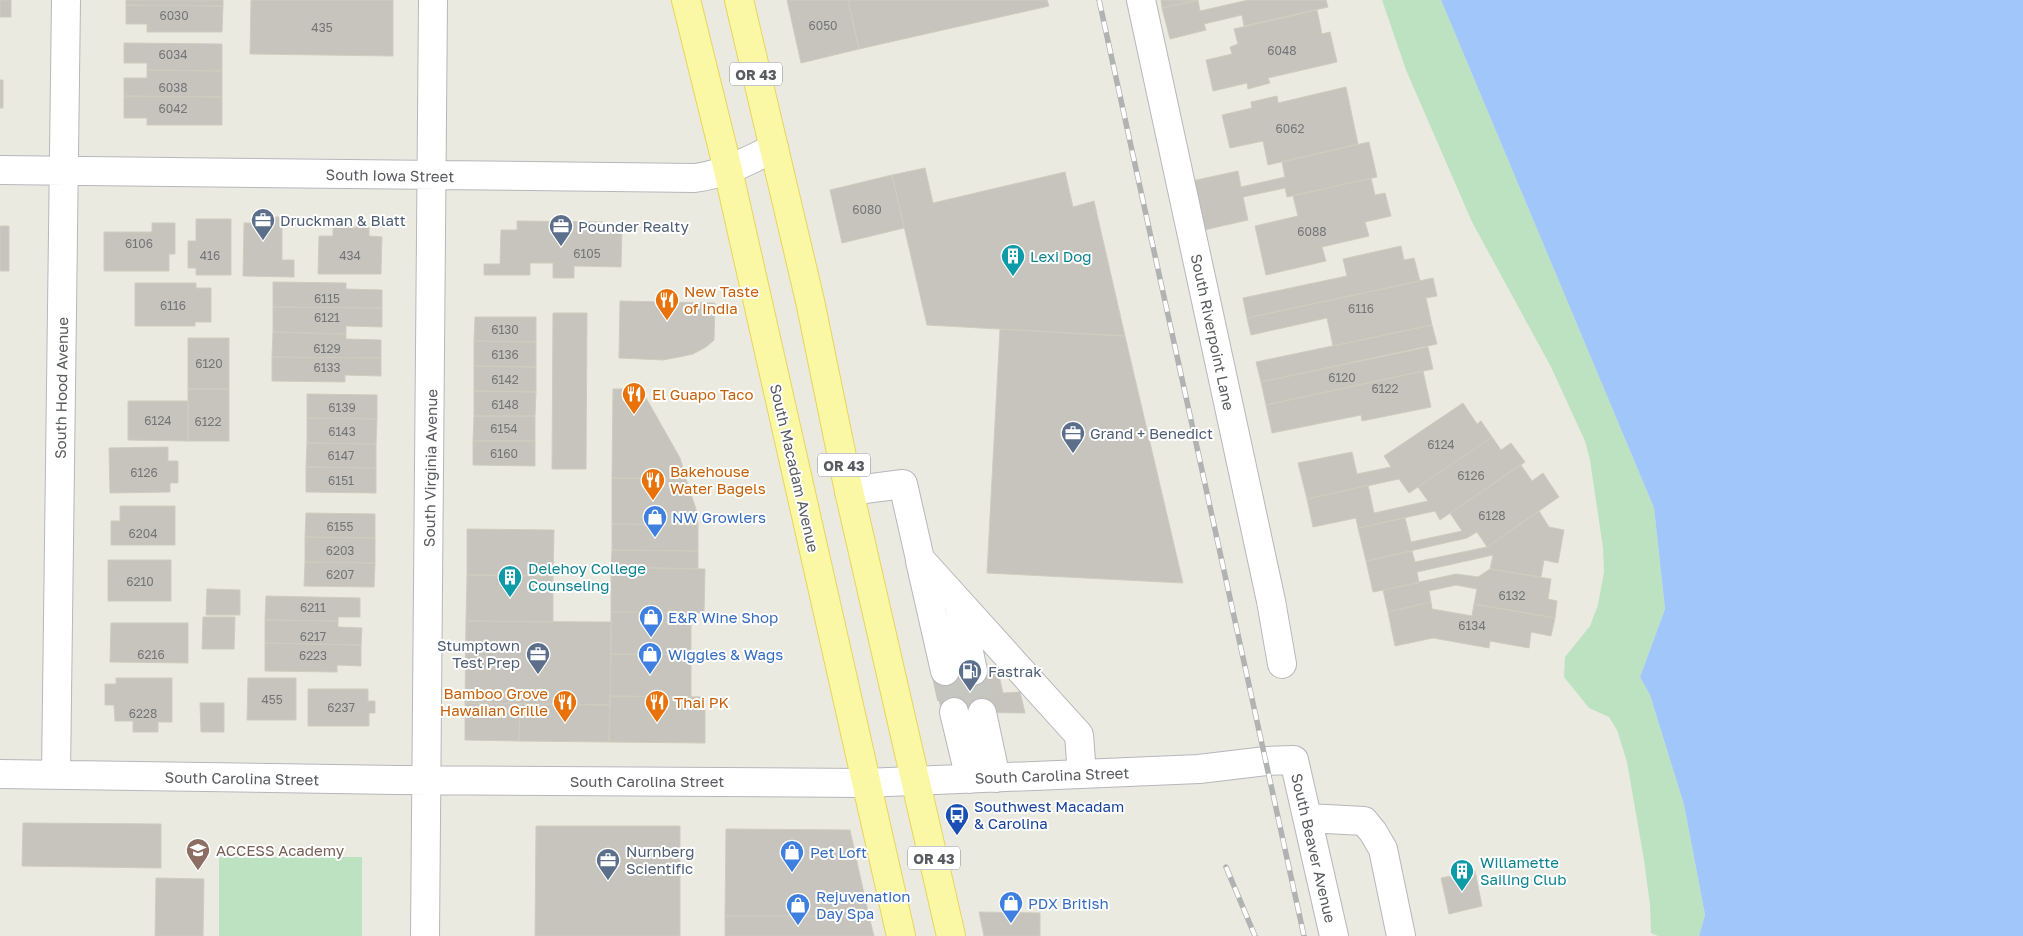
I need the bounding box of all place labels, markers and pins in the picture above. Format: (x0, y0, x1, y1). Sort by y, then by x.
office icon: Druckman & Blatt (250, 207, 276, 241)
place label: Druckman & Blatt (280, 211, 406, 229)
office icon: Pounder Realty (548, 213, 574, 247)
place label: Pounder Realty (578, 217, 690, 235)
building icon: Lexi Dog (1000, 243, 1026, 277)
place label: Lexi Dog (1030, 247, 1092, 265)
place label: New Taste of India (684, 282, 759, 317)
restaurant icon: New Taste of India (654, 287, 680, 321)
restaurant icon: El Guapo Taco (621, 381, 647, 415)
place label: El Guapo Taco (652, 385, 753, 403)
office icon: Grand + Benedict (1060, 420, 1086, 454)
place label: Grand + Benedict (1090, 424, 1213, 442)
place label: Bakehouse Water Bagels (670, 462, 766, 497)
restaurant icon: Bakehouse Water Bagels (640, 467, 666, 501)
shop icon: NW Growlers (642, 504, 668, 538)
place label: NW Growlers (672, 508, 766, 526)
place label: Delehoy College Counseling (528, 559, 646, 594)
building icon: Delehoy College Counseling (497, 564, 523, 598)
shop icon: E&R Wine Shop (638, 604, 664, 638)
place label: E&R Wine Shop (668, 608, 778, 626)
place label: Stumptown Test Prep (437, 636, 520, 671)
office icon: Stumptown Test Prep (525, 641, 551, 675)
shop icon: Wiggles & Wags (637, 641, 663, 675)
place label: Wiggles & Wags (668, 645, 783, 663)
fuel station icon: Fastrak (957, 658, 983, 692)
place label: Fastrak (988, 662, 1042, 680)
place label: Bamboo Grove Hawaiian Grille (440, 684, 548, 719)
restaurant icon: Bamboo Grove Hawaiian Grille (552, 689, 578, 723)
restaurant icon: Thai PK (644, 689, 670, 723)
place label: Thai PK (674, 693, 729, 711)
place label: Southwest Macadam & Carolina (974, 797, 1124, 832)
bus stop icon: Southwest Macadam & Carolina (944, 802, 970, 836)
school or university icon: ACCESS Academy (185, 837, 211, 871)
shop icon: Pet Loft (779, 839, 805, 873)
place label: ACCESS Academy (216, 841, 345, 859)
place label: Nurnberg Scientific (626, 842, 694, 877)
place label: Pet Loft (810, 843, 867, 861)
office icon: Nurnberg Scientific (595, 847, 621, 881)
place label: Willamette Sailing Club (1480, 853, 1566, 888)
building icon: Willamette Sailing Club (1449, 858, 1475, 892)
place label: Rejuvenation Day Spa (816, 887, 910, 922)
shop icon: PDX British (998, 890, 1024, 924)
shop icon: Rejuvenation Day Spa (785, 892, 811, 926)
place label: PDX British (1028, 894, 1109, 912)

